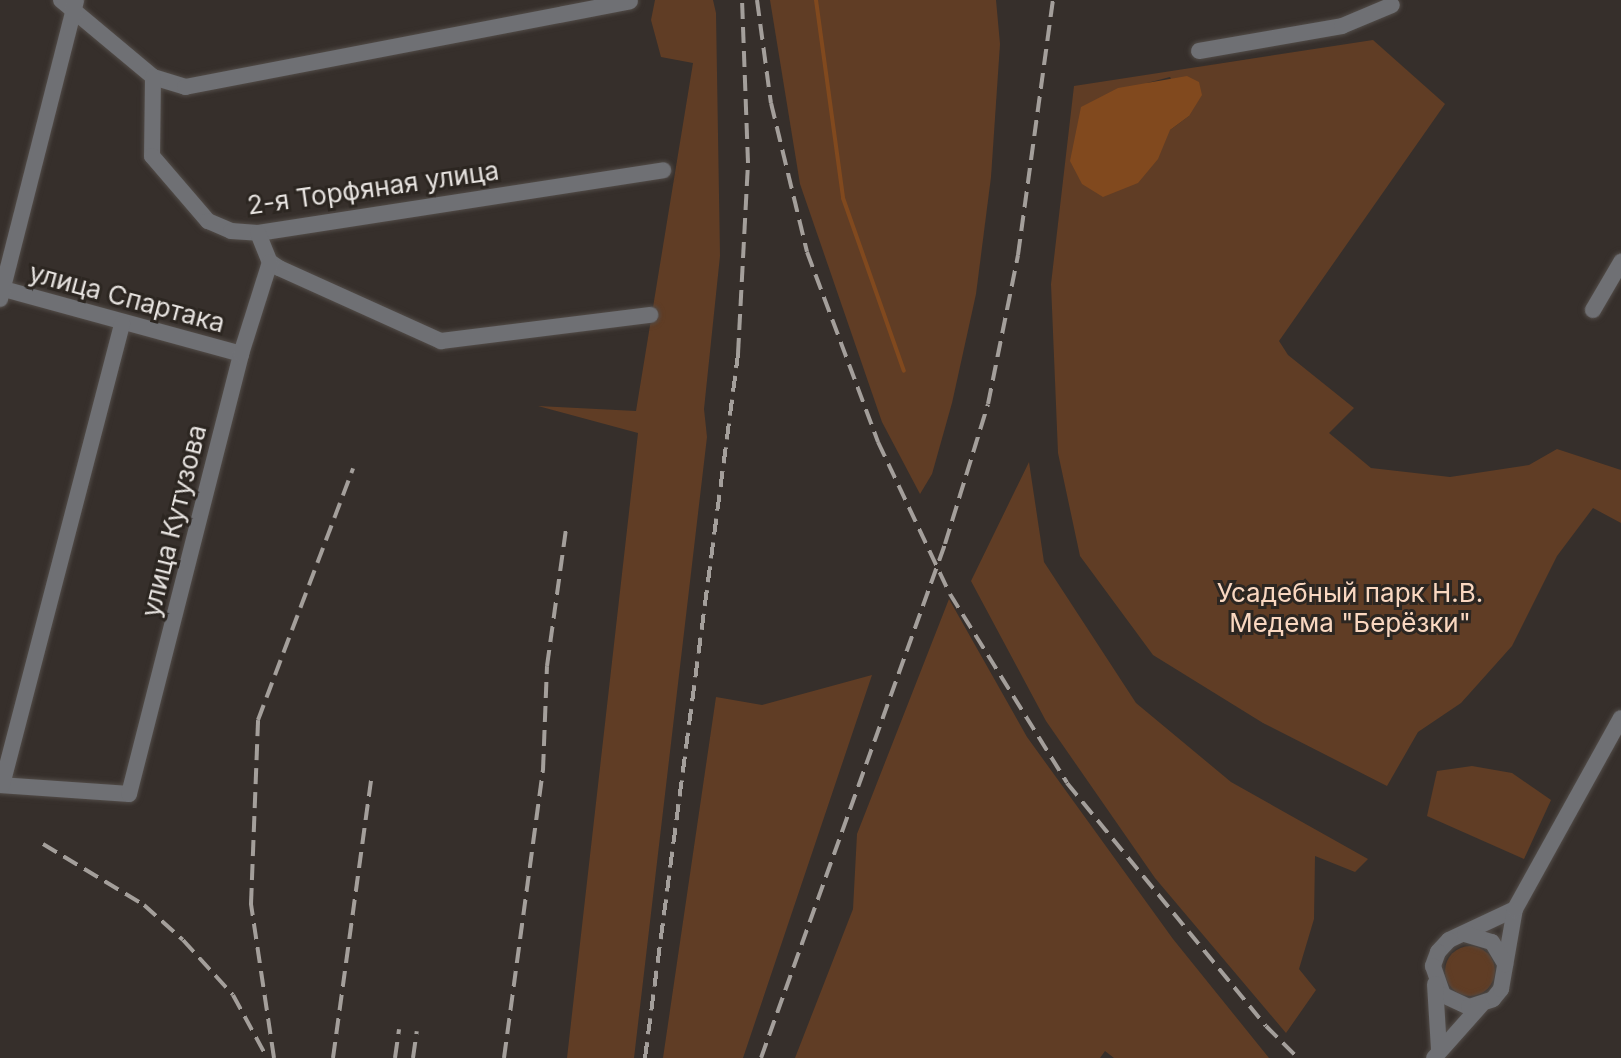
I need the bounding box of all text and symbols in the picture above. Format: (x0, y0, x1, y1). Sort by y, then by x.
street label: 2-я Торфяная улица (245, 155, 501, 221)
street label: улица Спартака (26, 257, 228, 339)
street label: улица Кутузова (135, 422, 213, 620)
park label: Усадебный парк Н.В. Медема "Берёзки" (1217, 577, 1483, 638)

